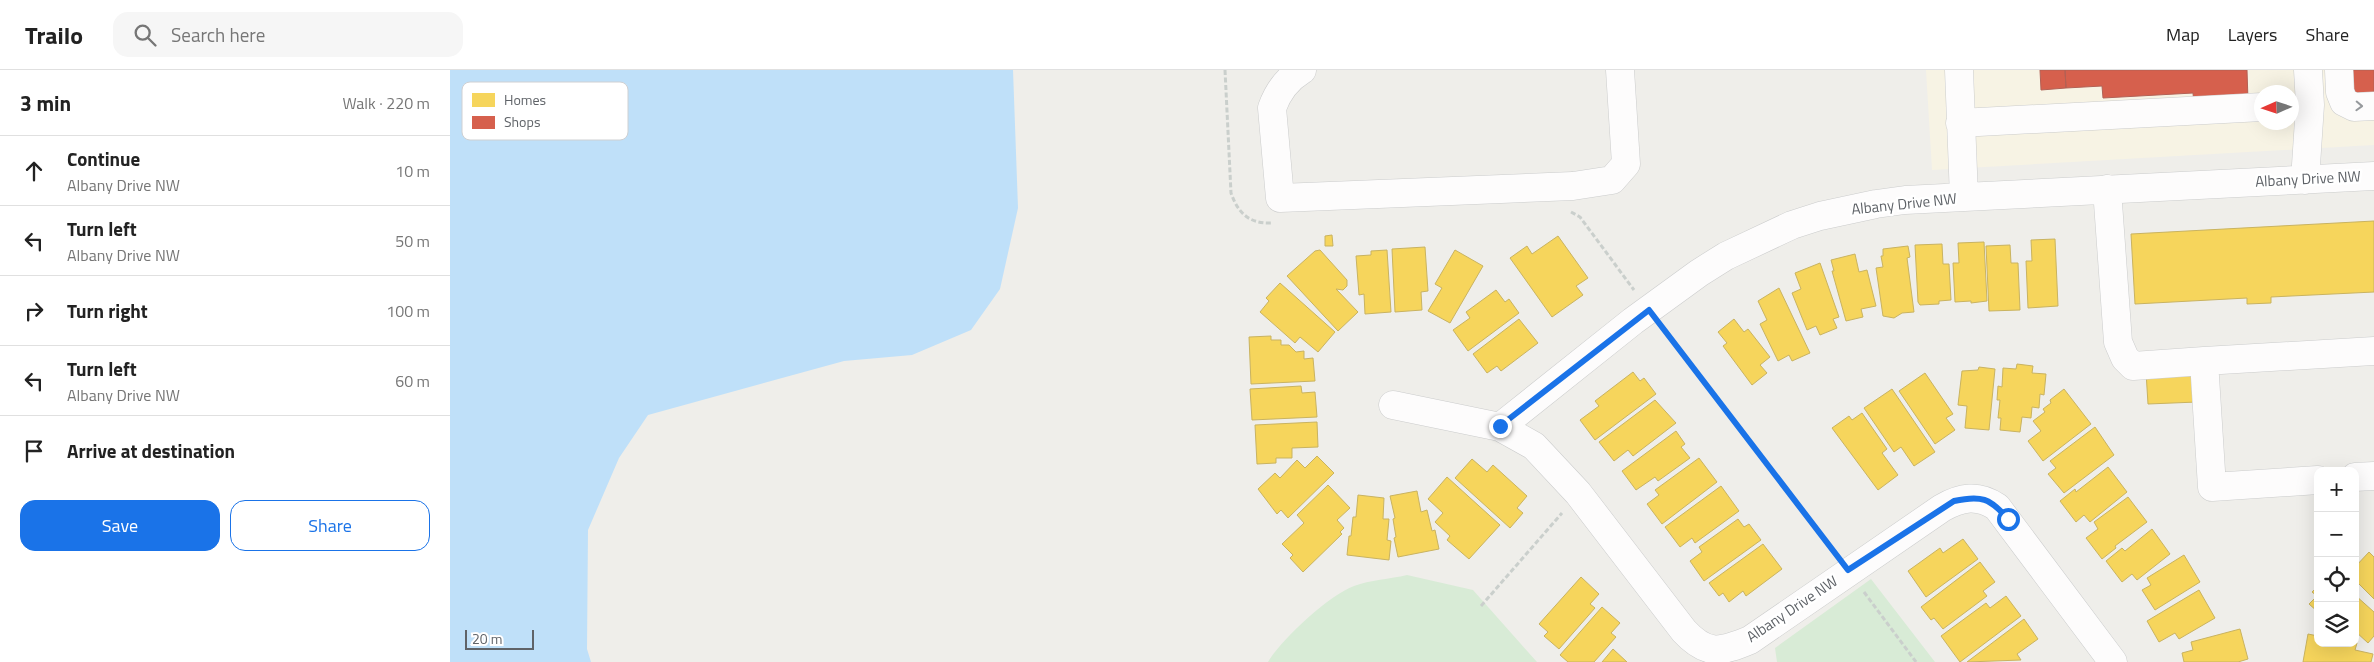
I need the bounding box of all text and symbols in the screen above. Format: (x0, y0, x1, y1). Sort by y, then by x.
search box (113, 12, 463, 57)
text: Trailo (25, 17, 83, 53)
text: Search here (171, 20, 265, 49)
icon: search (131, 21, 159, 49)
text: Map (2166, 21, 2200, 48)
text: Layers (2228, 21, 2277, 48)
text: Share (2305, 21, 2349, 48)
legend (462, 82, 628, 140)
north arrow (2254, 85, 2299, 130)
text: 3 min (20, 87, 71, 119)
text: Homes (504, 89, 546, 110)
text: Walk · 220 m (342, 91, 430, 115)
one-way arrow (2356, 100, 2364, 111)
text: Shops (504, 111, 540, 132)
text: Continue (67, 144, 140, 173)
icon: ahead (20, 157, 48, 185)
text: 10 m (395, 159, 430, 183)
street label: Albany Drive NW (2255, 164, 2361, 193)
text: Albany Drive NW (67, 173, 180, 197)
street label: Albany Drive NW (1850, 187, 1958, 220)
text: Turn left (67, 214, 137, 243)
icon: left (20, 227, 48, 255)
text: 50 m (395, 229, 430, 253)
text: Albany Drive NW (67, 243, 180, 267)
text: Turn right (67, 296, 148, 325)
icon: right (20, 297, 48, 325)
text: 100 m (386, 299, 430, 323)
text: Turn left (67, 354, 137, 383)
icon: left (20, 367, 48, 395)
text: 60 m (395, 369, 430, 393)
text: Albany Drive NW (67, 383, 180, 407)
route end (1489, 415, 1512, 438)
text: Arrive at destination (67, 436, 235, 465)
icon: arrive (20, 437, 48, 465)
map controls (2314, 467, 2359, 647)
button: + (2314, 467, 2359, 512)
button: Save (20, 500, 220, 551)
button: Share (230, 500, 430, 551)
route start (1997, 508, 2020, 531)
button: − (2314, 512, 2359, 557)
button: locate (2314, 557, 2359, 602)
street label: Albany Drive NW (1741, 569, 1842, 648)
button: layers (2314, 602, 2359, 647)
scale bar (465, 627, 534, 650)
text: 20 m (472, 628, 502, 649)

